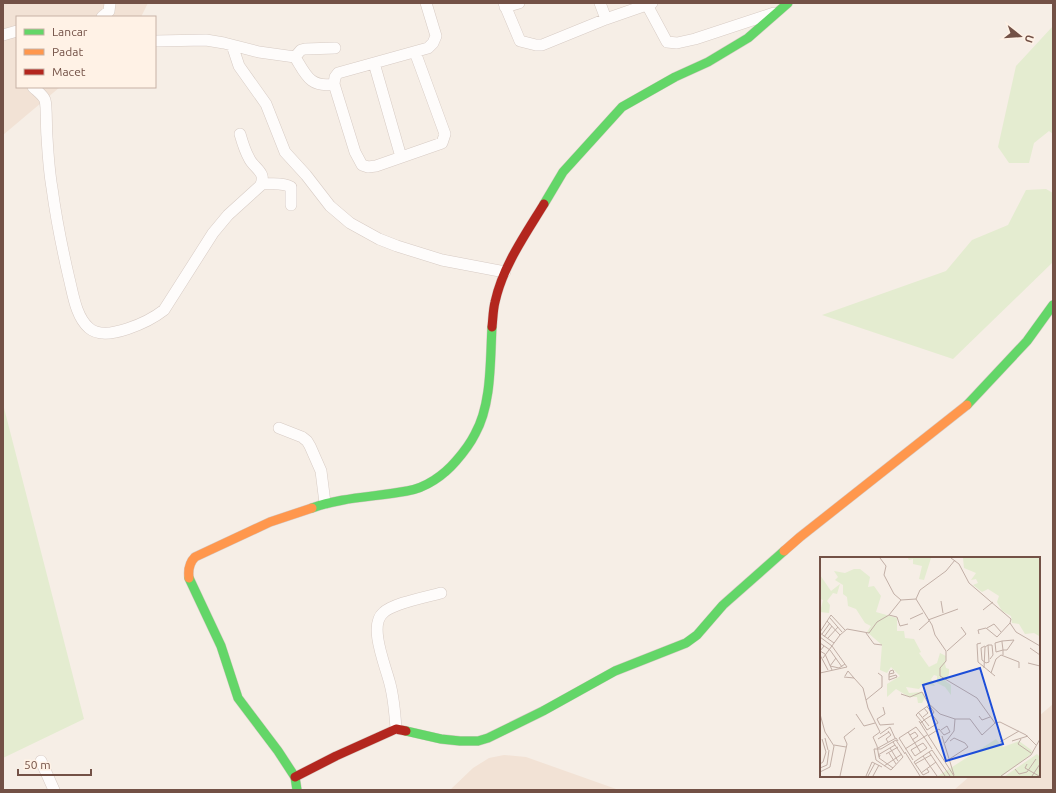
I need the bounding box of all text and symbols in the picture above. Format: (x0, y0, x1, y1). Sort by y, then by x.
legend (16, 16, 156, 88)
north arrow (1000, 16, 1040, 56)
text: Lancar (52, 25, 88, 38)
text: U (1023, 33, 1036, 44)
text: Padat (52, 45, 83, 58)
text: Macet (52, 65, 86, 78)
inset map (820, 557, 1040, 777)
scale bar (18, 751, 91, 777)
text: 50 m (24, 758, 51, 771)

